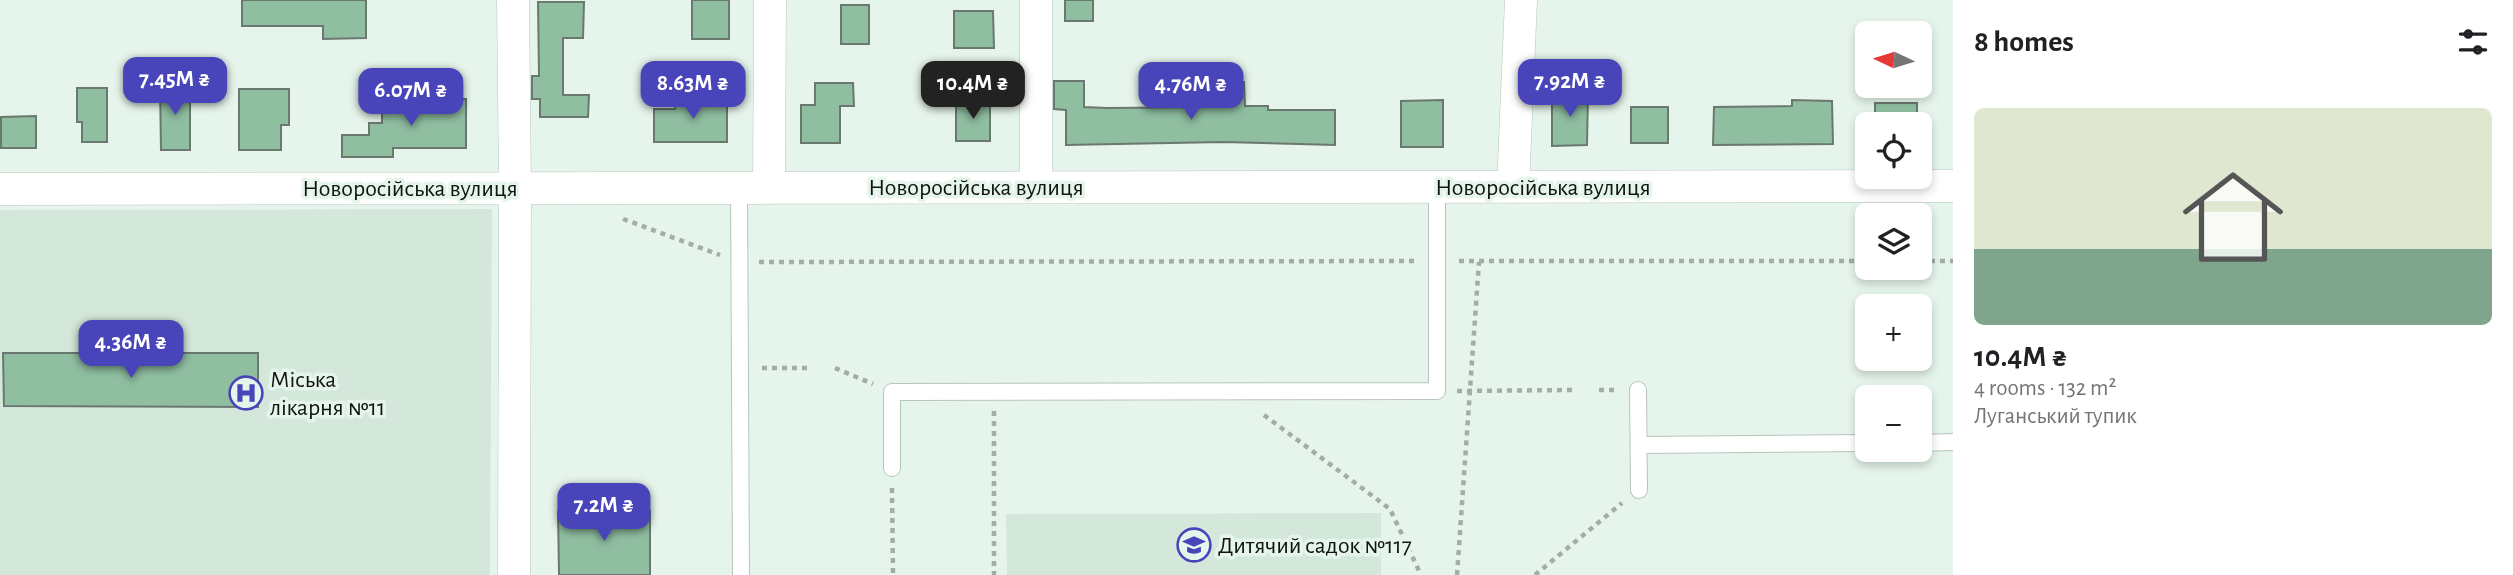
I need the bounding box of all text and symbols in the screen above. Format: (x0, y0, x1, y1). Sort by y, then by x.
north arrow (1855, 21, 1932, 98)
map controls (1855, 21, 1932, 462)
icon: filters (2454, 23, 2492, 61)
text: 8 homes (1974, 27, 2074, 57)
pin: 7.45M ₴ (110, 58, 240, 117)
pin: 7.92M ₴ (1505, 60, 1635, 119)
pin: 8.63M ₴ (628, 61, 758, 121)
pin: 10.4M ₴ (908, 61, 1038, 121)
pin: 4.76M ₴ (1126, 62, 1256, 122)
text: 7.45M ₴ (139, 68, 211, 91)
pin: 6.07M ₴ (346, 68, 476, 128)
text: 7.92M ₴ (1534, 70, 1606, 93)
text: 8.63M ₴ (657, 72, 729, 95)
text: 10.4M ₴ (937, 72, 1009, 95)
text: 4.76M ₴ (1155, 73, 1227, 96)
text: 6.07M ₴ (374, 79, 448, 102)
button: locate (1855, 112, 1932, 189)
icon: home (2170, 154, 2296, 280)
street label: Новоросійська вулиця (868, 176, 1084, 200)
street label: Новоросійська вулиця (1435, 176, 1651, 200)
street label: Новоросійська вулиця (302, 177, 518, 201)
button: layers (1855, 203, 1932, 280)
button: + (1855, 294, 1932, 371)
pin: 4.36M ₴ (66, 320, 196, 380)
text: 4.36M ₴ (95, 331, 167, 354)
text: 10.4M ₴ (1974, 342, 2068, 372)
place label: Міська лікарня №11 (270, 368, 385, 420)
hospital icon: Міська лікарня №11 (227, 374, 265, 412)
text: 4 rooms · 132 m² (1974, 377, 2116, 400)
button: − (1855, 385, 1932, 462)
text: Луганський тупик (1974, 405, 2137, 428)
pin: 7.2M ₴ (547, 484, 661, 543)
text: 7.2M ₴ (573, 494, 635, 517)
school or university icon: Дитячий садок №117 (1175, 526, 1213, 564)
place label: Дитячий садок №117 (1218, 534, 1412, 558)

